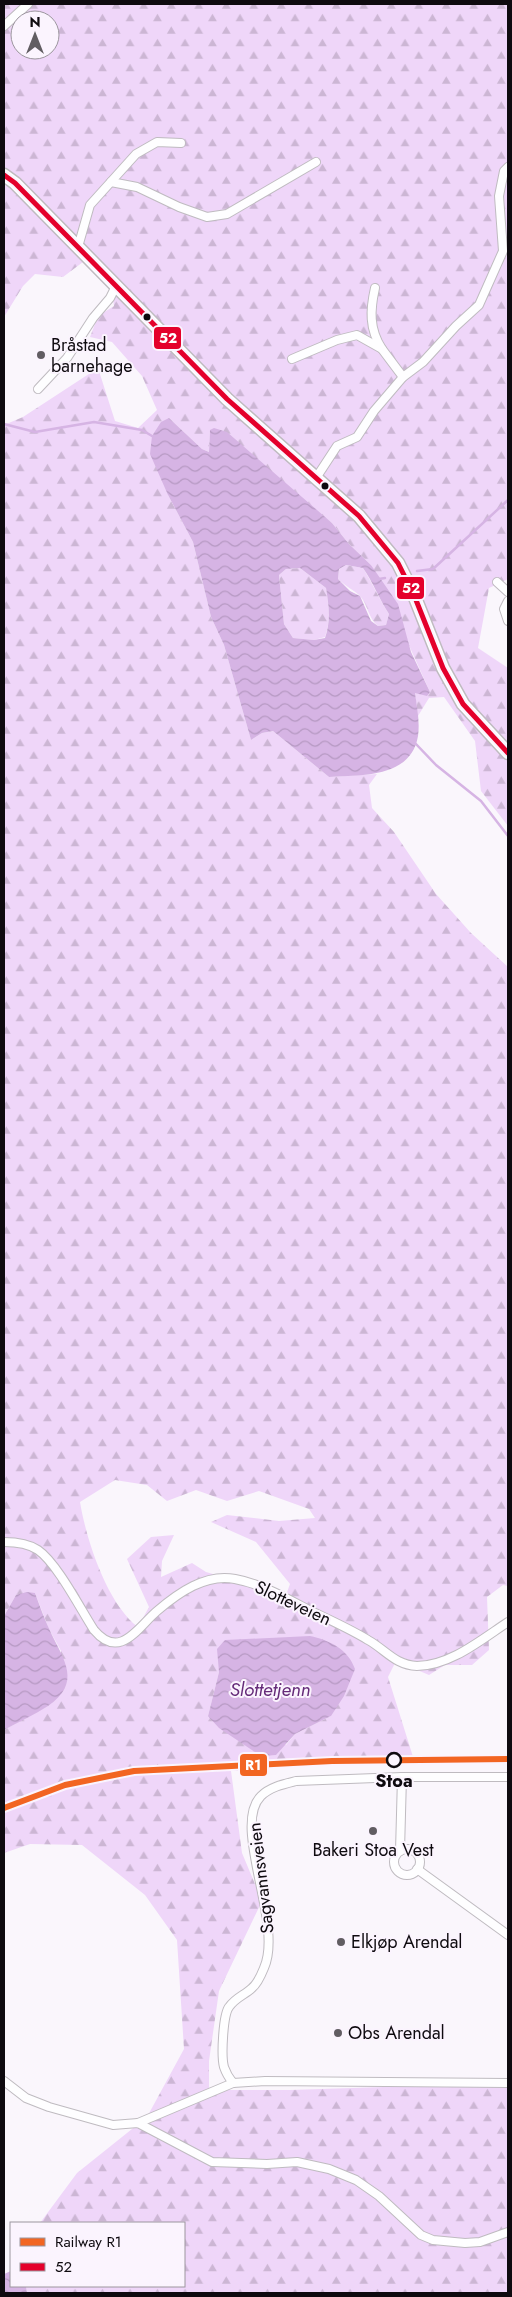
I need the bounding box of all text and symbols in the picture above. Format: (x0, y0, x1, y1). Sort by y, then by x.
north arrow (10, 10, 60, 60)
text: N (29, 12, 41, 32)
unlabelled marker (142, 312, 152, 322)
line badge: 52 (153, 326, 182, 350)
text: 52 (159, 328, 177, 348)
place label: Bråstad barnehage (51, 332, 132, 379)
marker: Bråstad barnehage (35, 349, 47, 361)
unlabelled marker (320, 481, 330, 491)
line badge: 52 (396, 576, 425, 600)
text: 52 (402, 578, 420, 598)
street label: Slotteveien (250, 1574, 336, 1632)
water label: Slottetjenn (230, 1676, 310, 1703)
marker: Stoa (386, 1752, 402, 1768)
line badge: R1 (239, 1753, 268, 1777)
text: R1 (245, 1755, 261, 1775)
place label: Stoa (375, 1768, 413, 1794)
street label: Sagvannsveien (241, 1821, 281, 1935)
marker: Bakeri Stoa Vest (367, 1825, 379, 1837)
place label: Bakeri Stoa Vest (312, 1837, 434, 1863)
place label: Elkjøp Arendal (351, 1929, 463, 1955)
marker: Elkjøp Arendal (335, 1936, 347, 1948)
place label: Obs Arendal (348, 2020, 445, 2046)
marker: Obs Arendal (332, 2027, 344, 2039)
legend (10, 2222, 185, 2287)
text: Railway R1 (55, 2231, 122, 2253)
text: 52 (55, 2256, 72, 2278)

